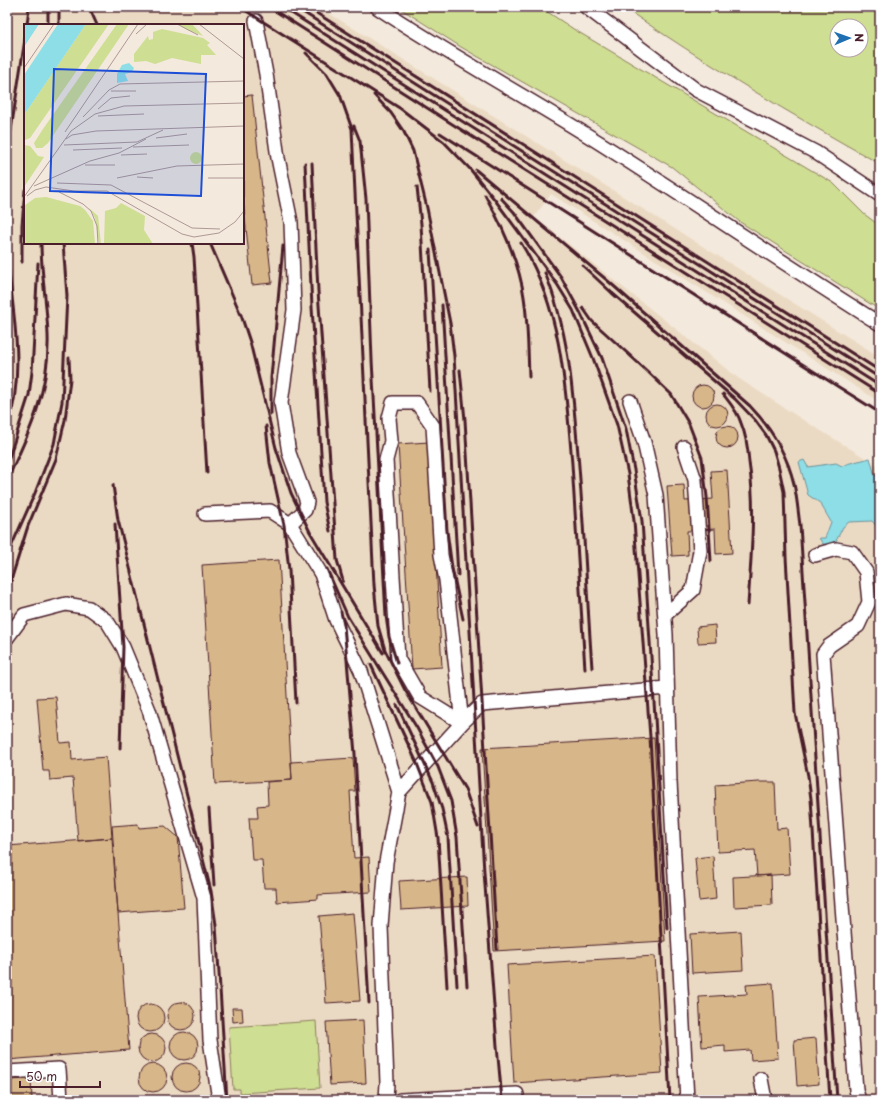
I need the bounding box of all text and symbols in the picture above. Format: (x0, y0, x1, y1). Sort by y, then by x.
north arrow (829, 18, 869, 58)
inset map (24, 24, 244, 244)
text: N (851, 33, 868, 43)
scale bar (20, 1063, 100, 1089)
text: 50 m (26, 1067, 57, 1085)

